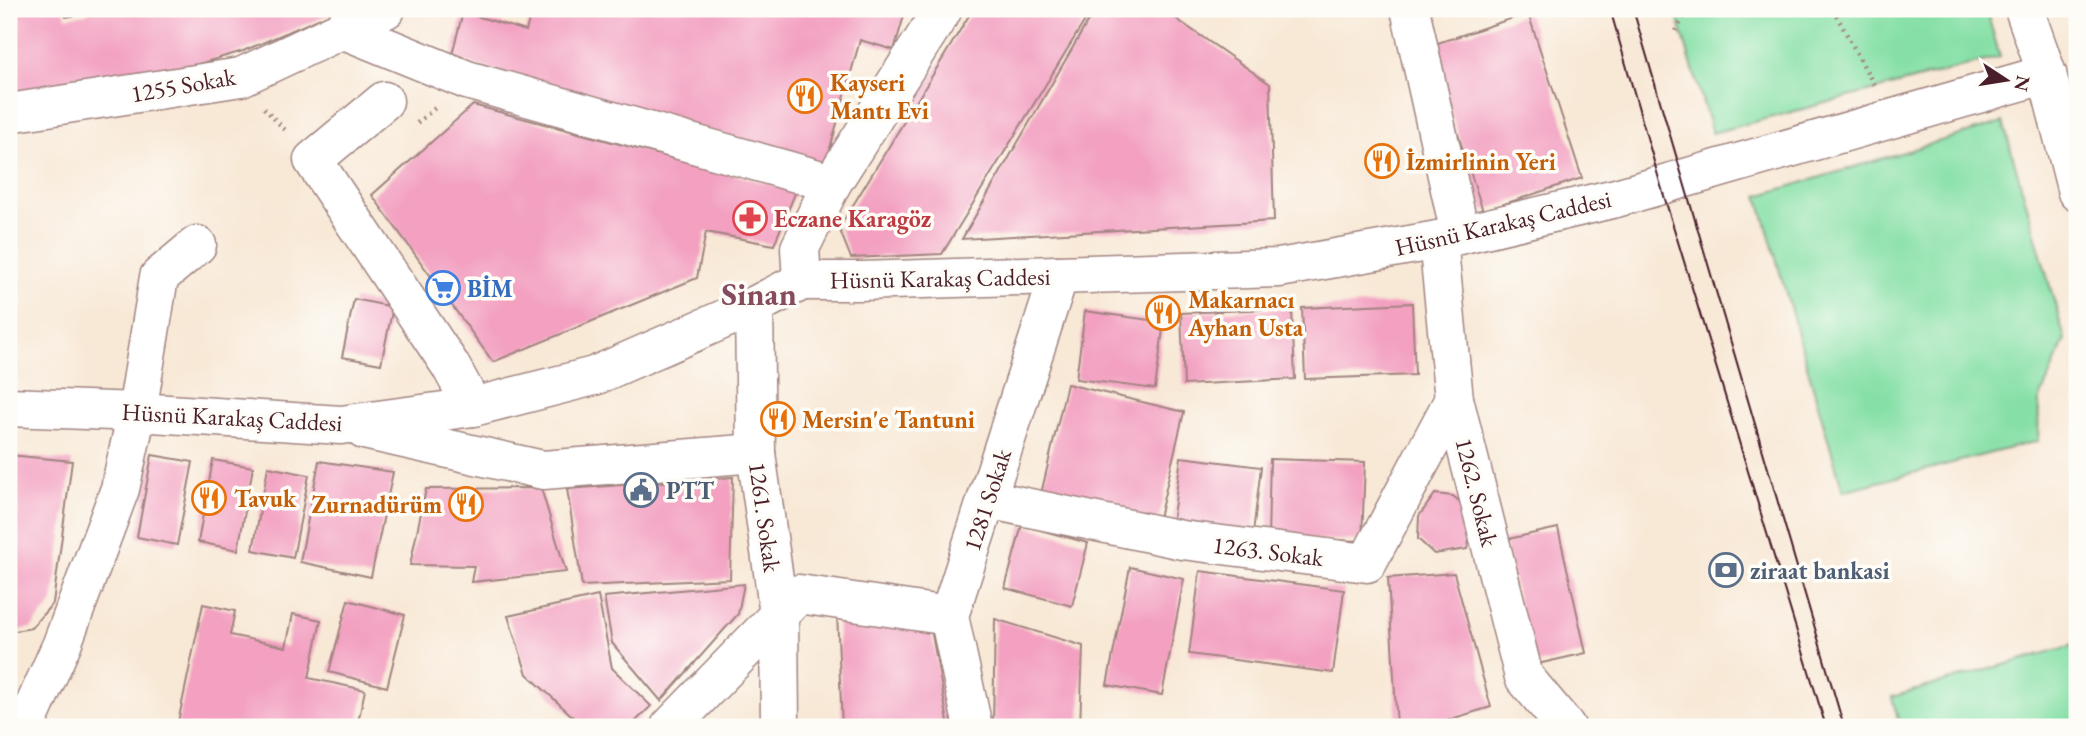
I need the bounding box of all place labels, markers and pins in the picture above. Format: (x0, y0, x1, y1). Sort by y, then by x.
place label: Kayseri Mantı Evi (830, 67, 929, 126)
restaurant icon: Kayseri Mantı Evi (786, 77, 824, 115)
restaurant icon: İzmirlinin Yeri (1363, 142, 1401, 180)
place label: İzmirlinin Yeri (1406, 146, 1556, 177)
pharmacy icon: Eczane Karagöz (731, 199, 769, 237)
place label: Eczane Karagöz (774, 203, 932, 235)
supermarket icon: BİM (424, 269, 462, 307)
place label: BİM (467, 273, 513, 304)
place label: Makarnacı Ayhan Usta (1187, 284, 1304, 344)
restaurant icon: Makarnacı Ayhan Usta (1144, 294, 1182, 332)
restaurant icon: Mersin'e Tantuni (759, 400, 797, 438)
place label: Mersin'e Tantuni (802, 404, 975, 435)
public building icon: PTT (622, 471, 660, 509)
place label: PTT (666, 475, 714, 506)
restaurant icon: Tavuk (190, 479, 228, 517)
place label: Tavuk (234, 483, 297, 514)
restaurant icon: Zurnadürüm (447, 485, 485, 523)
place label: Zurnadürüm (312, 489, 442, 520)
bank icon: ziraat bankasi (1707, 551, 1745, 589)
place label: ziraat bankasi (1750, 555, 1890, 586)

